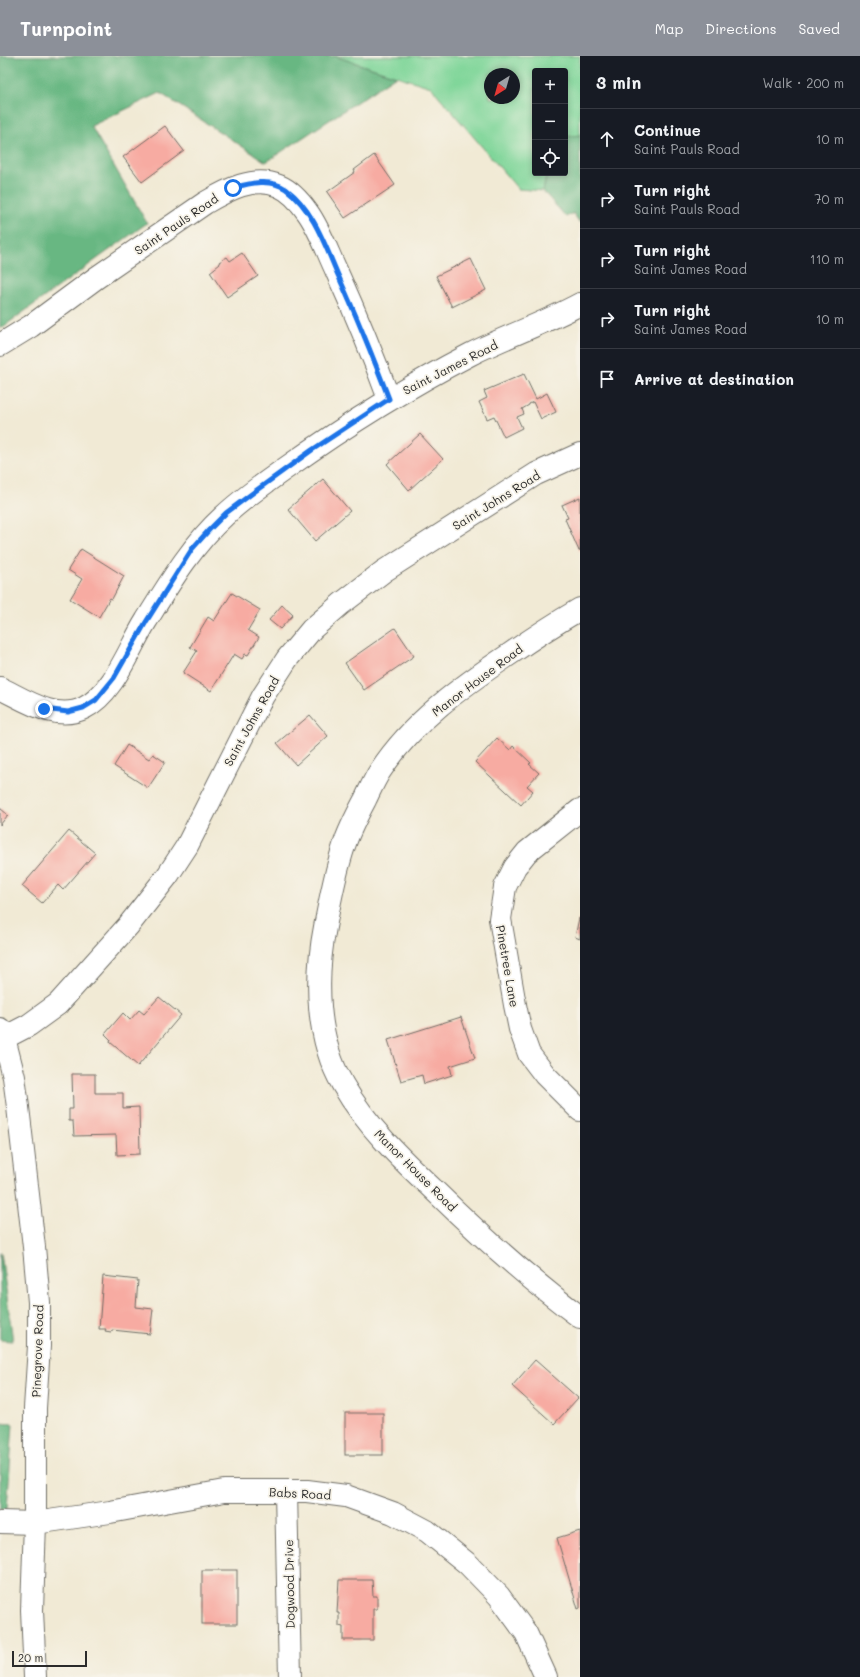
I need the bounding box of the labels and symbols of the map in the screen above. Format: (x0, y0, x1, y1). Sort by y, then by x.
north arrow (484, 68, 520, 104)
route start (224, 179, 242, 197)
street label: Saint Pauls Road (131, 190, 221, 258)
street label: Saint James Road (400, 336, 500, 398)
street label: Saint Johns Road (449, 466, 543, 533)
street label: Manor House Road (428, 640, 526, 719)
street label: Saint Johns Road (220, 673, 283, 769)
route end (35, 700, 53, 718)
street label: Pinetree Lane (493, 924, 523, 1008)
street label: Manor House Road (371, 1125, 461, 1215)
street label: Pinegrove Road (27, 1304, 47, 1398)
street label: Babs Road (269, 1483, 332, 1503)
street label: Dogwood Drive (280, 1539, 298, 1629)
scale bar (12, 1649, 87, 1668)

